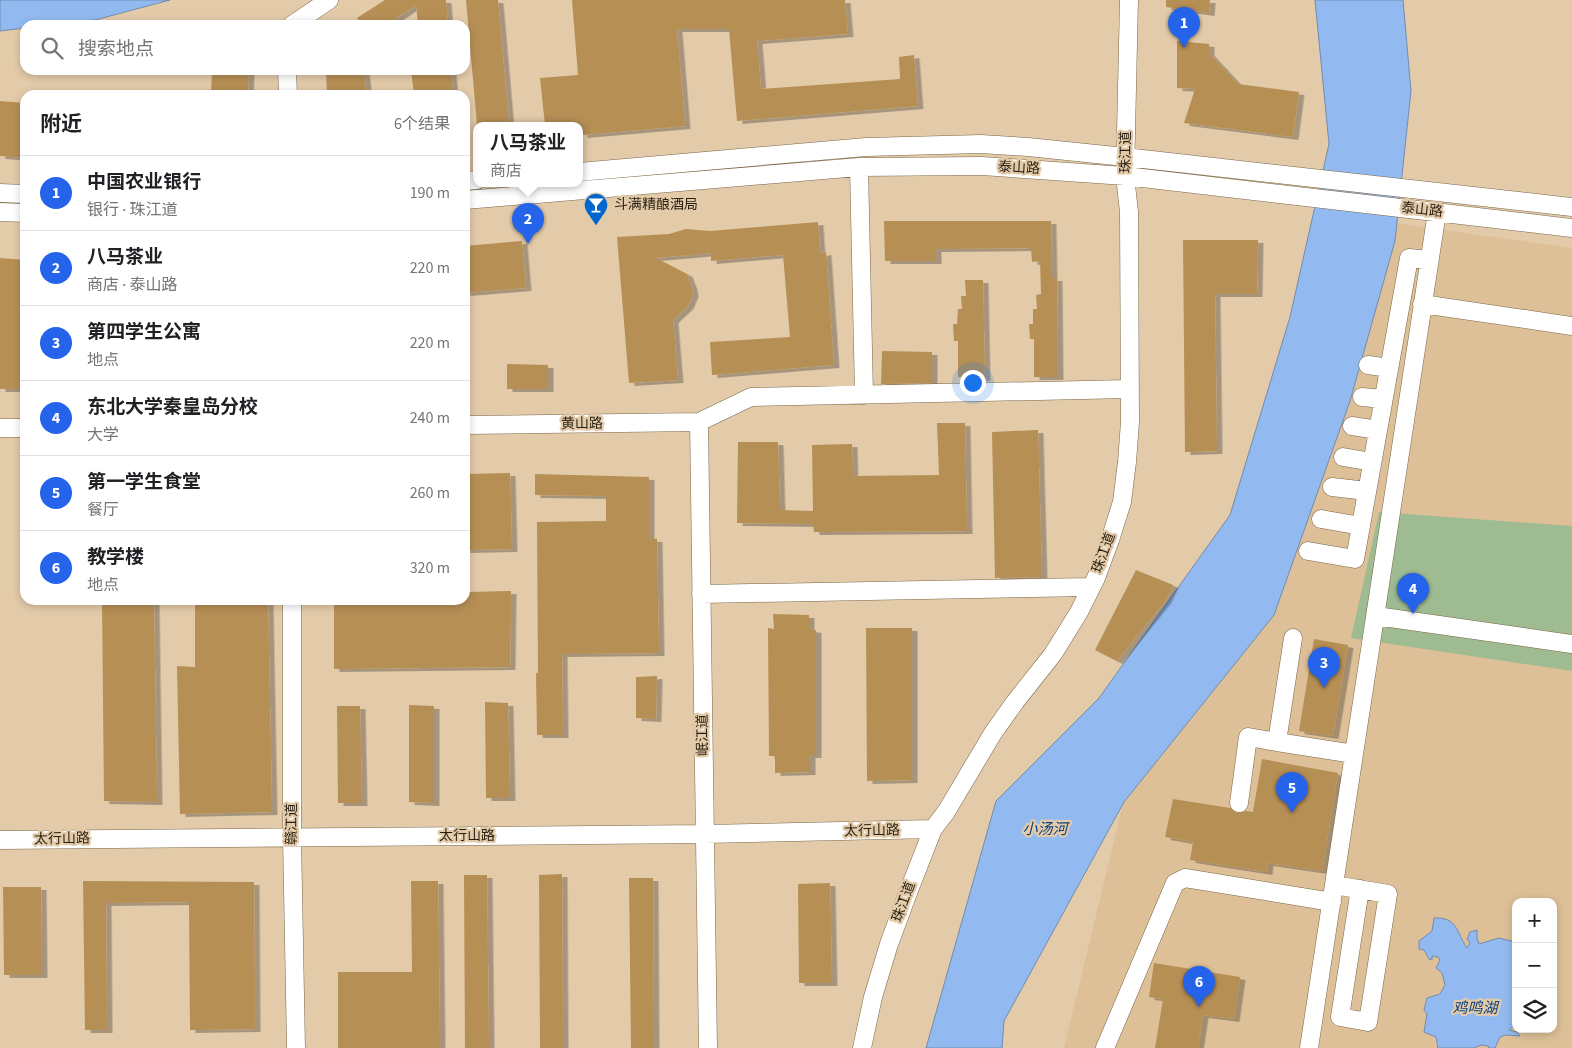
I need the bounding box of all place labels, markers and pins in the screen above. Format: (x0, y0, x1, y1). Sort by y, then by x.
pin: 1 (1168, 7, 1200, 48)
bar icon: 斗满精酿酒局 (583, 192, 609, 226)
place label: 斗满精酿酒局 (614, 195, 698, 215)
pin: 2 (512, 203, 544, 244)
pin: 4 (1397, 573, 1429, 614)
pin: 3 (1308, 647, 1340, 688)
pin: 5 (1276, 772, 1308, 813)
pin: 6 (1183, 966, 1215, 1007)

